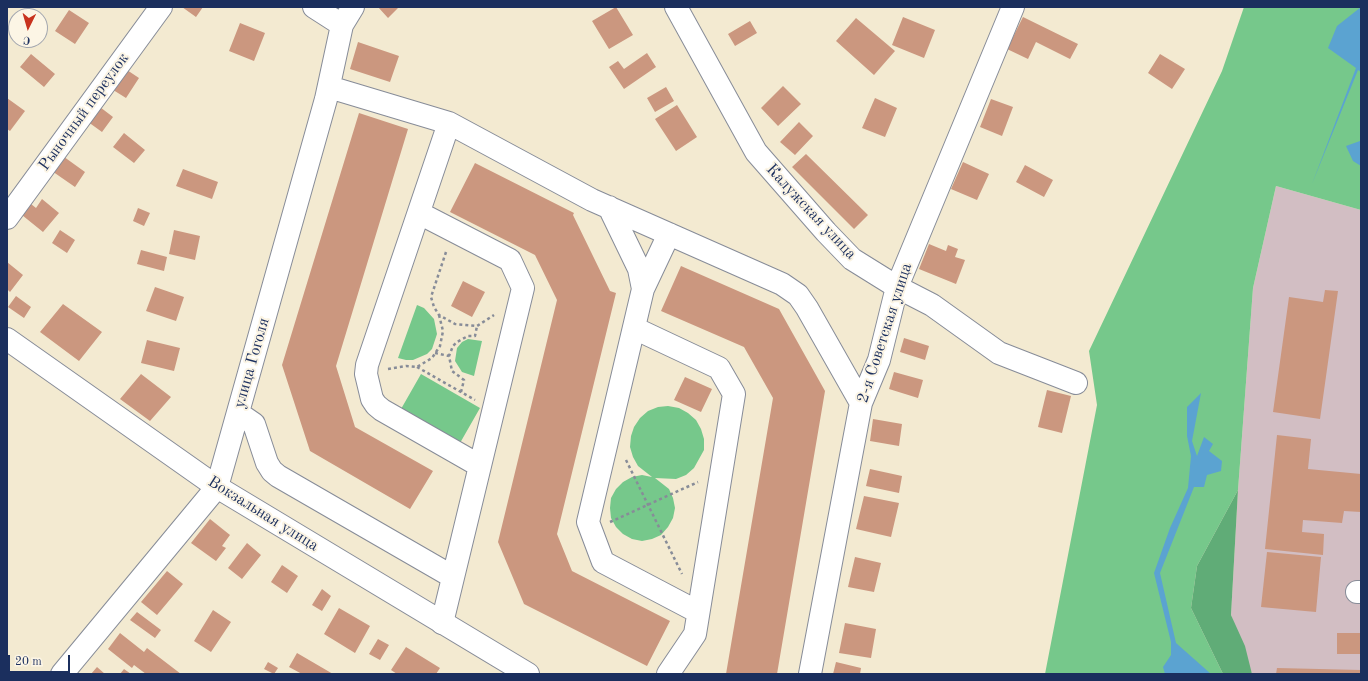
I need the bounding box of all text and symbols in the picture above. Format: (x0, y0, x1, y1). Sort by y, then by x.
north arrow (8, 8, 48, 48)
text: С (23, 34, 31, 45)
street label: Рыночный переулок (35, 49, 133, 175)
street label: Калужская улица (762, 160, 860, 264)
street label: 2-я Советская улица (853, 261, 917, 405)
street label: улица Гоголя (230, 316, 274, 410)
street label: Вокзальная улица (204, 472, 322, 556)
scale bar (10, 647, 72, 673)
text: 20 m (15, 656, 42, 668)

